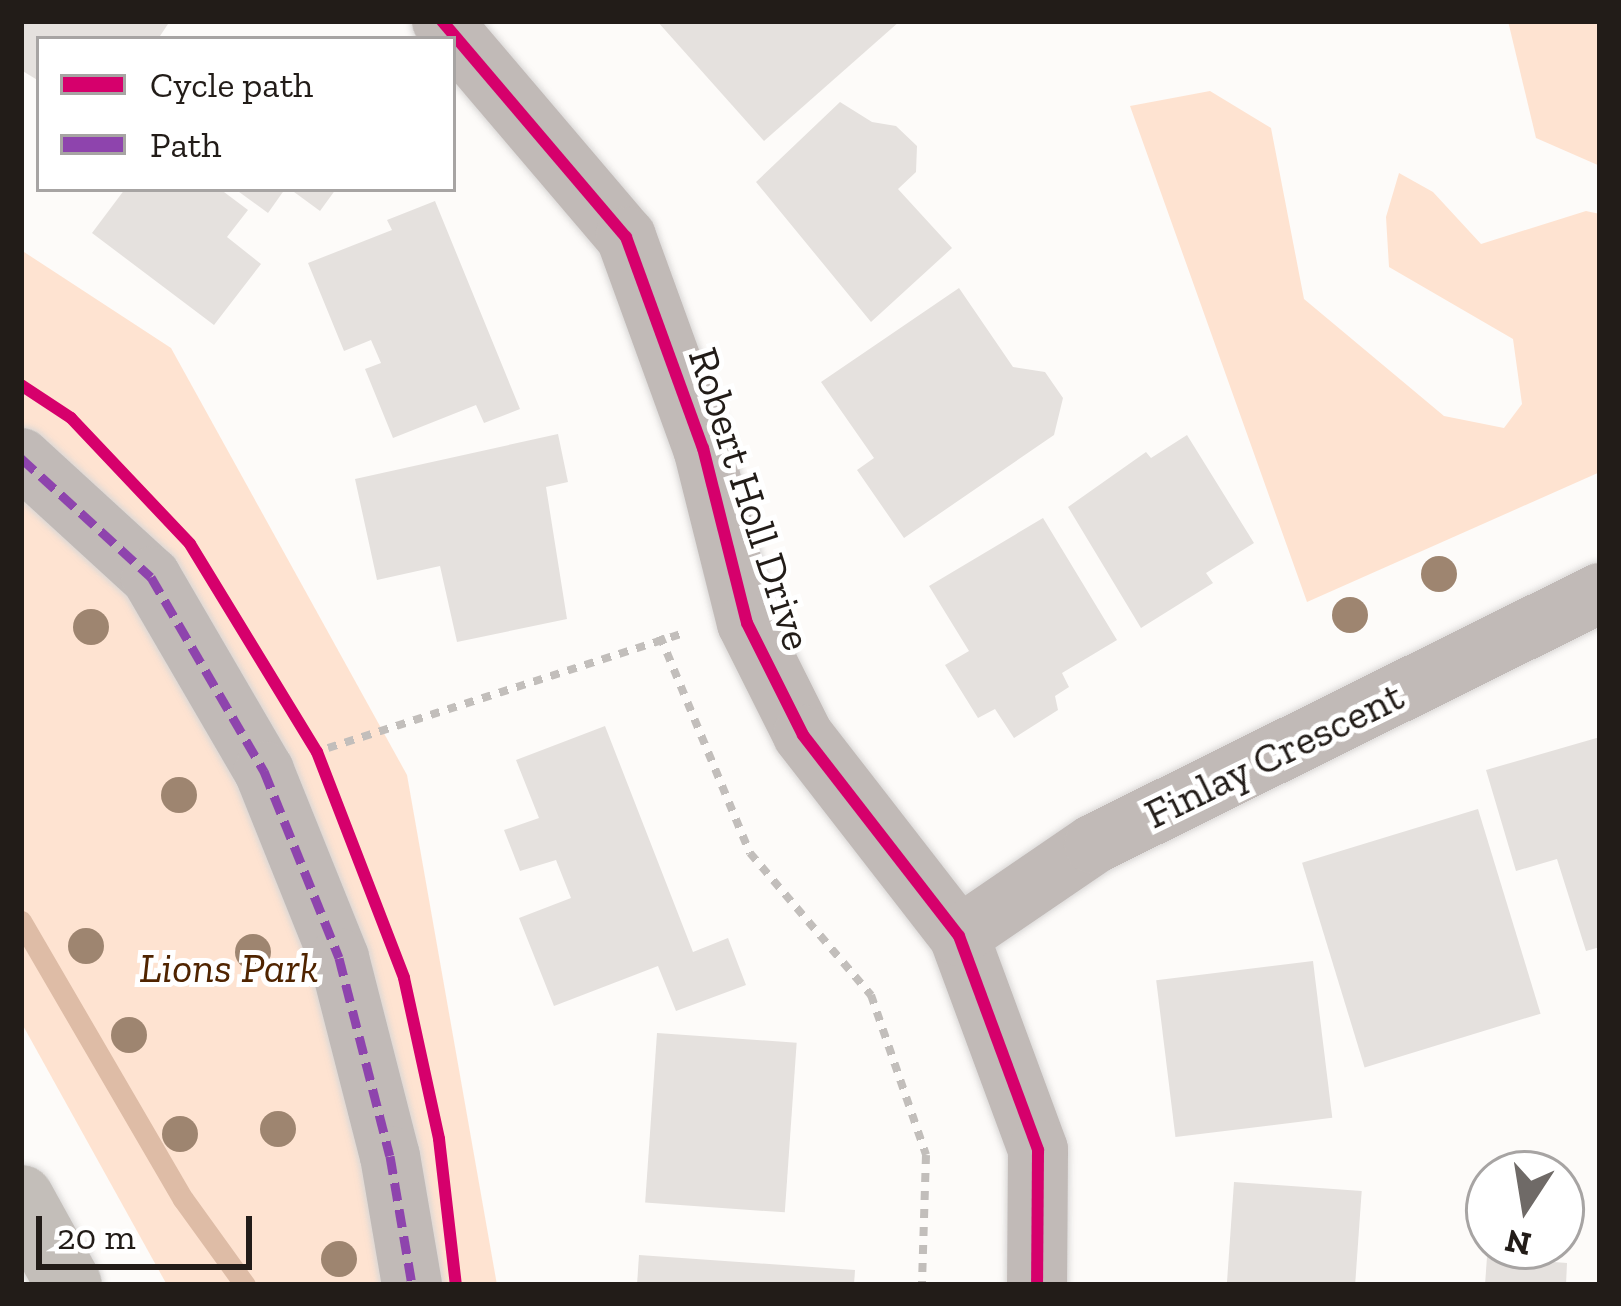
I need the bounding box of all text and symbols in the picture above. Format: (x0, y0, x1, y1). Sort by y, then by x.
legend (36, 36, 456, 192)
text: Cycle path (150, 63, 313, 106)
text: Path (150, 123, 221, 166)
street label: Robert Holl Drive (677, 341, 823, 657)
street label: Finlay Crescent (1136, 670, 1412, 840)
park label: Lions Park (140, 943, 318, 993)
north arrow (1465, 1150, 1585, 1270)
scale bar (42, 1192, 258, 1266)
text: 20 m (57, 1215, 136, 1258)
text: N (1502, 1221, 1534, 1264)

